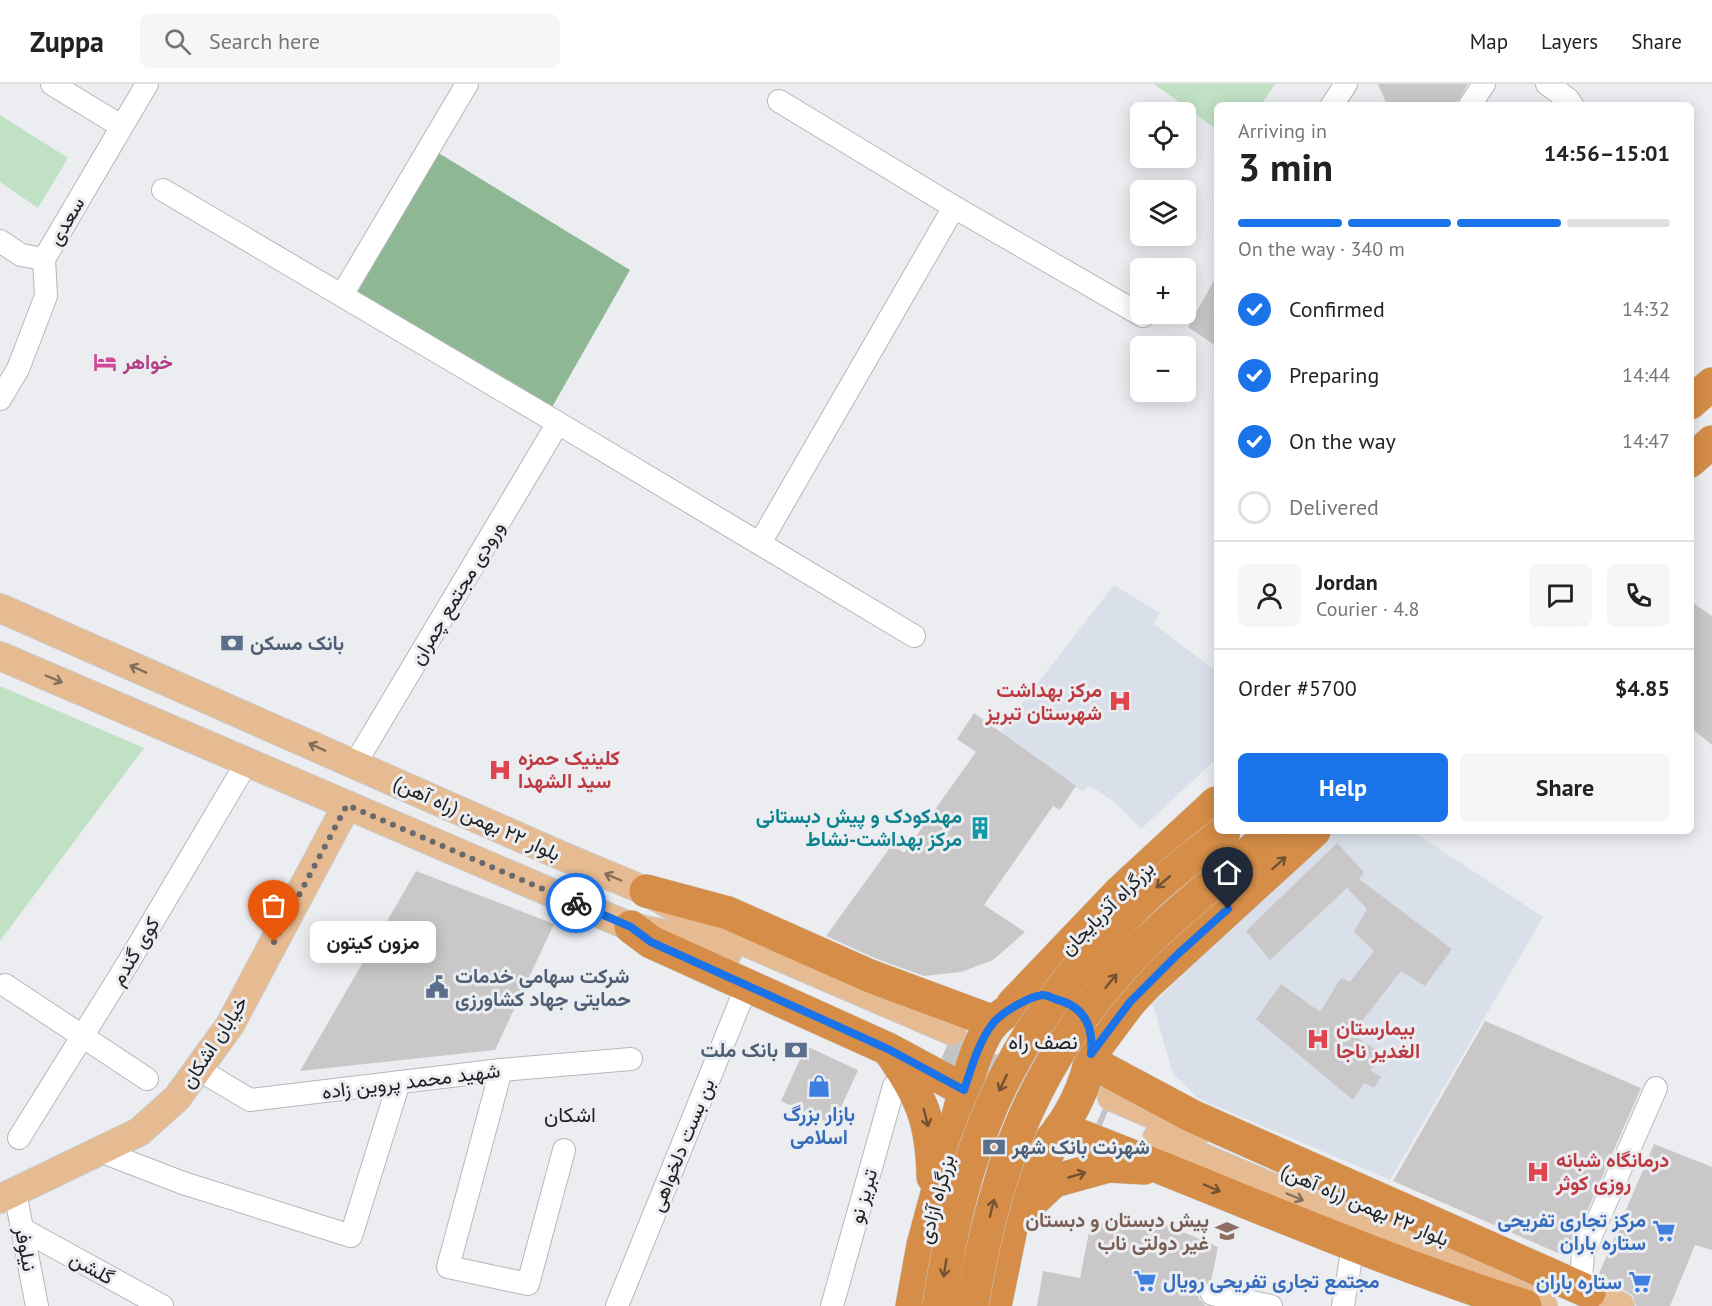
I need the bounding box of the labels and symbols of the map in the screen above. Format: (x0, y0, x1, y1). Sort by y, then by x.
street label: سعدی (42, 192, 90, 250)
hotel icon: خواهر (92, 349, 118, 375)
place label: خواهر (122, 349, 173, 375)
street label: ورودی مجتمع چمران (404, 516, 511, 670)
bank icon: بانک مسکن (219, 630, 245, 656)
place label: بانک مسکن (250, 630, 344, 656)
one-way arrow (130, 662, 148, 674)
one-way arrow (44, 674, 62, 685)
place label: مرکز بهداشت شهرستان تبریز (984, 677, 1102, 726)
hospital icon: مرکز بهداشت شهرستان تبریز (1107, 688, 1133, 714)
one-way arrow (308, 741, 326, 753)
place label: کلینیک حمزه سید الشهدا (518, 745, 620, 794)
hospital icon: کلینیک حمزه سید الشهدا (487, 757, 513, 783)
street label: بلوار ۲۲ بهمن (راه آهن) (389, 769, 565, 867)
place label: مهدکودک و پیش دبستانی مرکز بهداشت-نشاط (756, 803, 962, 852)
building icon: مهدکودک و پیش دبستانی مرکز بهداشت-نشاط (967, 815, 993, 841)
pin (1202, 847, 1253, 909)
street label: بزرگراه آذربایجان (1054, 855, 1160, 961)
one-way arrow (1271, 856, 1286, 870)
one-way arrow (604, 871, 622, 882)
courier (546, 873, 606, 933)
one-way arrow (1155, 876, 1171, 889)
pin (248, 880, 299, 942)
street label: کوی گندم (104, 912, 166, 990)
callout: مزون کیتون (310, 921, 436, 963)
place label: شرکت سهامی خدمات حمایتی جهاد کشاورزی (455, 963, 631, 1012)
public building icon: شرکت سهامی خدمات حمایتی جهاد کشاورزی (424, 974, 450, 1000)
one-way arrow (1104, 974, 1117, 990)
street label: خیابان اشکان (174, 991, 254, 1093)
place label: بیمارستان الغدیر ناجا (1336, 1015, 1420, 1064)
hospital icon: بیمارستان الغدیر ناجا (1305, 1026, 1331, 1052)
district label: نصف راه (1008, 1028, 1078, 1055)
place label: بانک ملت (700, 1037, 778, 1063)
bank icon: بانک ملت (783, 1037, 809, 1063)
street label: شهید محمد پروین زاده (320, 1057, 502, 1106)
shop icon: بازار بزرگ اسلامی (806, 1073, 832, 1099)
one-way arrow (997, 1073, 1009, 1091)
street label: بن بست دلخواهی (643, 1074, 721, 1216)
district label: اشکان (544, 1101, 596, 1128)
place label: بازار بزرگ اسلامی (783, 1101, 855, 1150)
one-way arrow (920, 1109, 932, 1128)
bank icon: شهرنت بانک شهر (981, 1134, 1007, 1160)
place label: شهرنت بانک شهر (1011, 1134, 1150, 1160)
place label: درمانگاه شبانه روزی کوثر (1555, 1147, 1669, 1196)
street label: بزرگراه آزادی (912, 1152, 960, 1246)
street label: بلوار ۲۲ بهمن (راه آهن) (1277, 1158, 1453, 1252)
hospital icon: درمانگاه شبانه روزی کوثر (1525, 1159, 1551, 1185)
street label: تبریز نو (843, 1166, 883, 1226)
one-way arrow (1067, 1169, 1086, 1180)
one-way arrow (1203, 1183, 1221, 1194)
one-way arrow (1285, 1192, 1304, 1203)
one-way arrow (987, 1198, 998, 1218)
place label: پیش دبستان و دبستان غیر دولتی ناب (1025, 1207, 1209, 1256)
place label: مرکز تجاری تفریحی ستاره باران (1497, 1207, 1646, 1256)
school or university icon: پیش دبستان و دبستان غیر دولتی ناب (1214, 1218, 1240, 1244)
supermarket icon: مرکز تجاری تفریحی ستاره باران (1651, 1218, 1677, 1244)
street label: نیلوفر (9, 1223, 43, 1274)
street label: گلشن (65, 1245, 119, 1291)
one-way arrow (939, 1258, 950, 1277)
supermarket icon: مجتمع تجاری تفریحی رویال (1132, 1268, 1158, 1294)
place label: مجتمع تجاری تفریحی رویال (1163, 1268, 1380, 1295)
place label: ستاره باران (1536, 1269, 1622, 1295)
supermarket icon: ستاره باران (1627, 1269, 1653, 1295)

